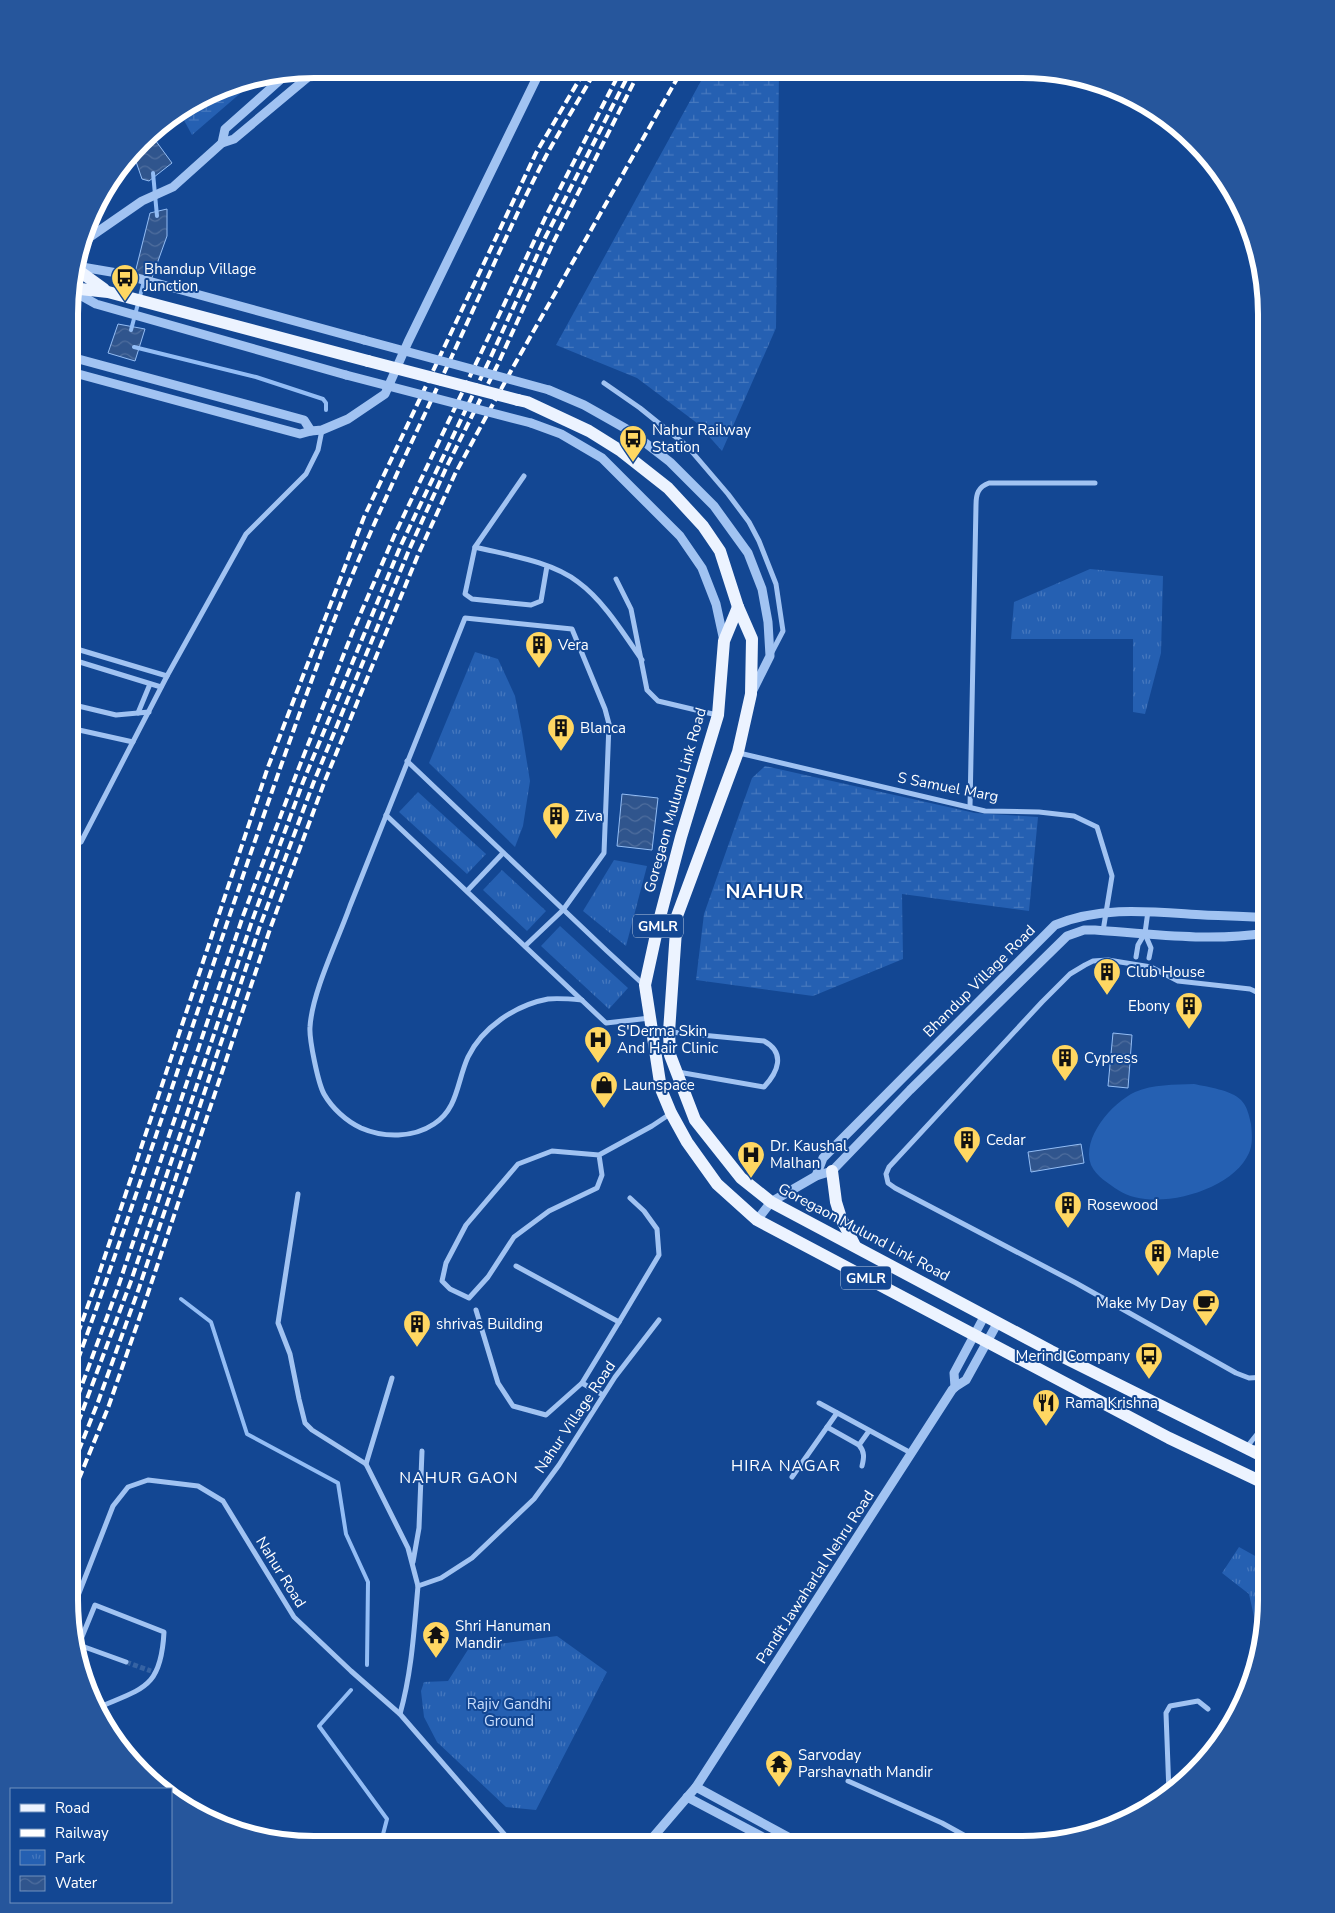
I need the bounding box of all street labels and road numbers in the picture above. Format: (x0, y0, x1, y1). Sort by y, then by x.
street label: Goregaon Mulund Link Road (639, 705, 711, 895)
street label: S Samuel Marg (896, 767, 1000, 807)
road number: GMLR (633, 914, 683, 938)
street label: Bhandup Village Road (919, 921, 1039, 1041)
street label: Goregaon Mulund Link Road (775, 1178, 953, 1286)
road number: GMLR (841, 1266, 891, 1290)
street label: Nahur Village Road (530, 1357, 620, 1477)
street label: Pandit Jawaharlal Nehru Road (751, 1487, 879, 1667)
street label: Nahur Road (251, 1533, 311, 1611)

